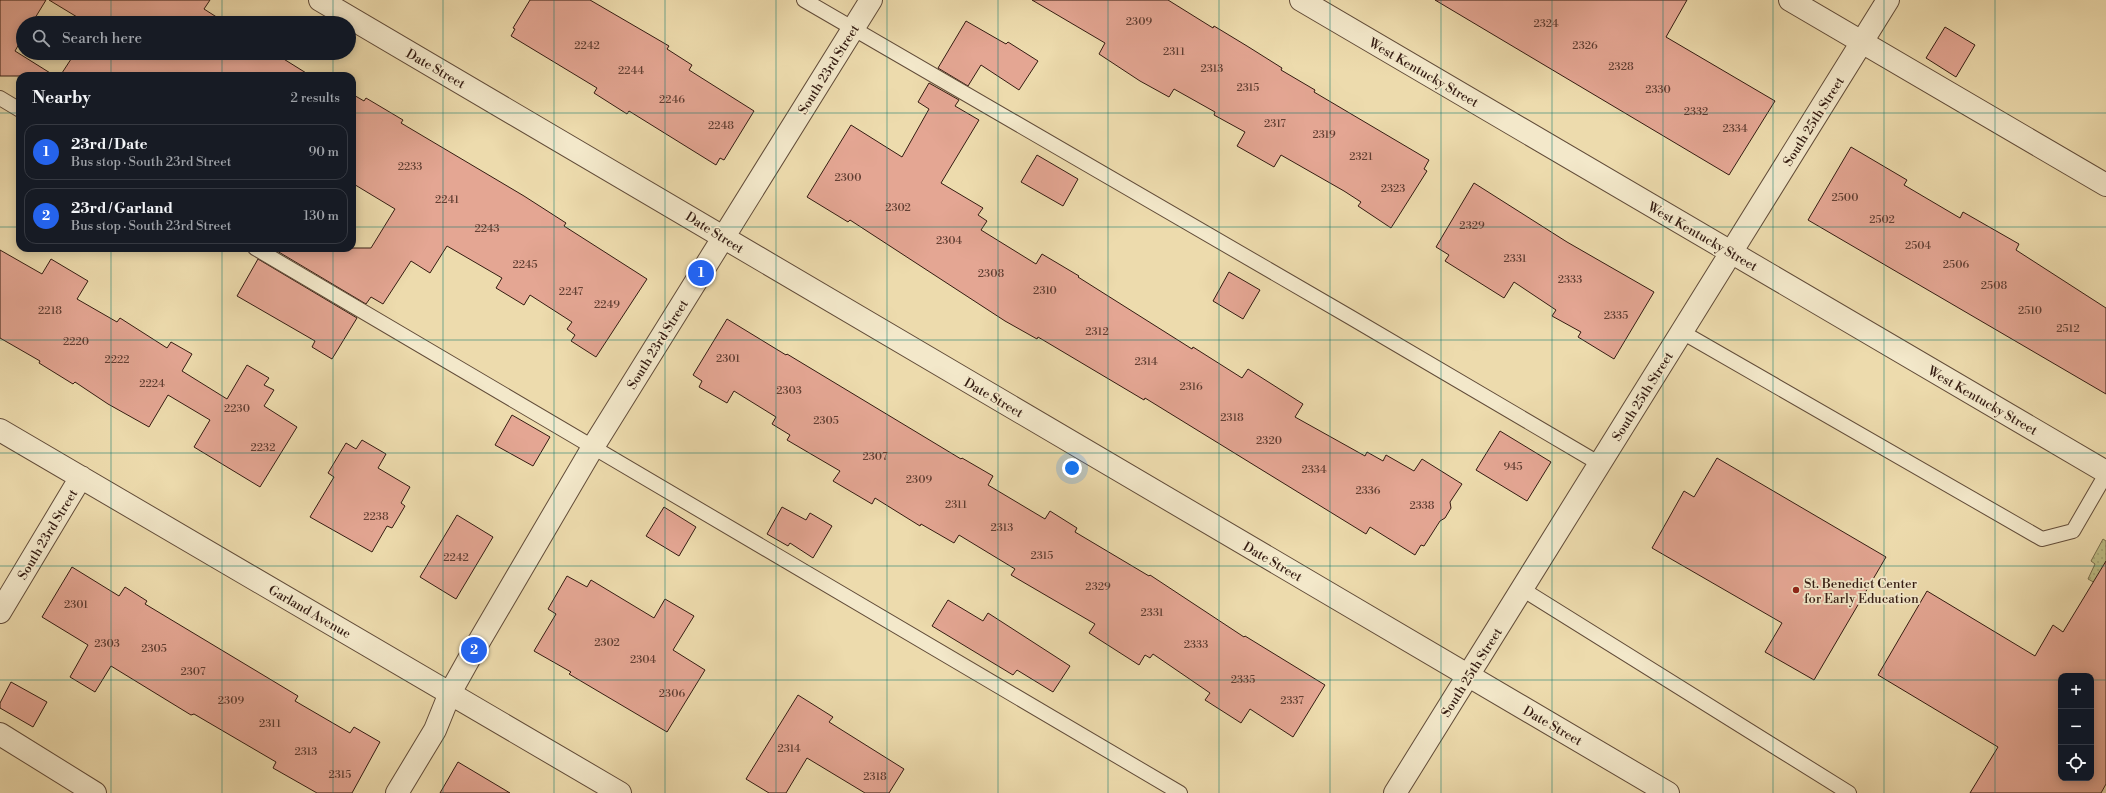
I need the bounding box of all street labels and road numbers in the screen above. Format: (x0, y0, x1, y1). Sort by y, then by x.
street label: South 23rd Street (795, 21, 863, 117)
street label: West Kentucky Street (1365, 34, 1481, 111)
street label: Date Street (403, 46, 468, 92)
street label: South 25th Street (1780, 74, 1848, 169)
street label: West Kentucky Street (1644, 198, 1760, 275)
street label: Date Street (682, 209, 747, 257)
street label: South 23rd Street (624, 296, 692, 392)
street label: South 25th Street (1609, 349, 1677, 444)
street label: West Kentucky Street (1924, 362, 2040, 439)
street label: Date Street (961, 375, 1026, 421)
street label: South 23rd Street (15, 486, 81, 583)
street label: Date Street (1240, 539, 1305, 585)
street label: Garland Avenue (265, 582, 354, 642)
street label: South 25th Street (1438, 625, 1506, 720)
street label: Date Street (1520, 703, 1585, 749)

